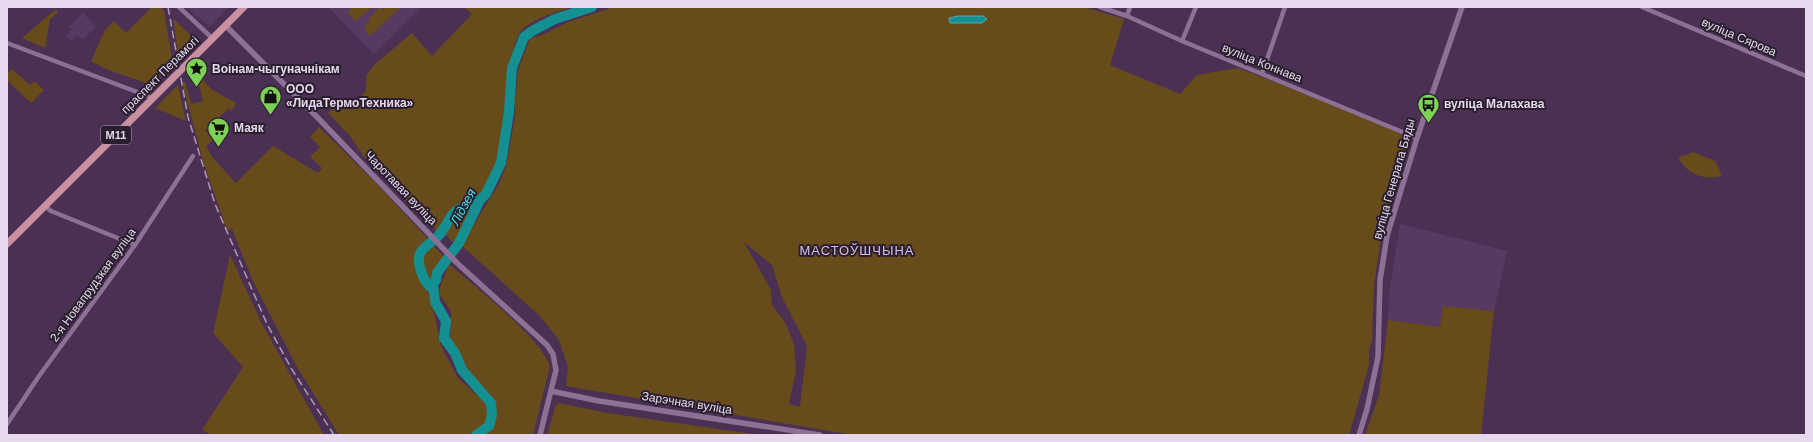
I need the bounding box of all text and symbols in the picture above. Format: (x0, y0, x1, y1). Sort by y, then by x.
street label: вуліца Сярова (1700, 15, 1779, 59)
street label: праспект Перамогі (118, 33, 202, 117)
street label: вуліца Коннава (1220, 41, 1304, 86)
place icon: Воінам-чыгуначнікам (183, 56, 209, 89)
place label: Воінам-чыгуначнікам (212, 62, 340, 76)
place label: ООО «ЛидаТермоТехника» (286, 82, 414, 110)
shop icon: ООО «ЛидаТермоТехника» (258, 83, 284, 116)
bus stop icon: вуліца Малахава (1415, 91, 1441, 124)
place label: вуліца Малахава (1444, 97, 1545, 111)
supermarket icon: Маяк (206, 115, 232, 148)
street label: вуліца Генерала Бяды (1370, 117, 1418, 241)
place label: Маяк (234, 121, 265, 135)
road number: М11 (101, 126, 131, 144)
street label: Чаротавая вуліца (362, 148, 440, 228)
water label: Лідзея (447, 186, 479, 229)
street label: 2-я Новапрудзкая вуліца (47, 225, 139, 345)
district label: МАСТОЎШЧЫНА (799, 243, 915, 258)
street label: Зарэчная вуліца (641, 389, 733, 417)

